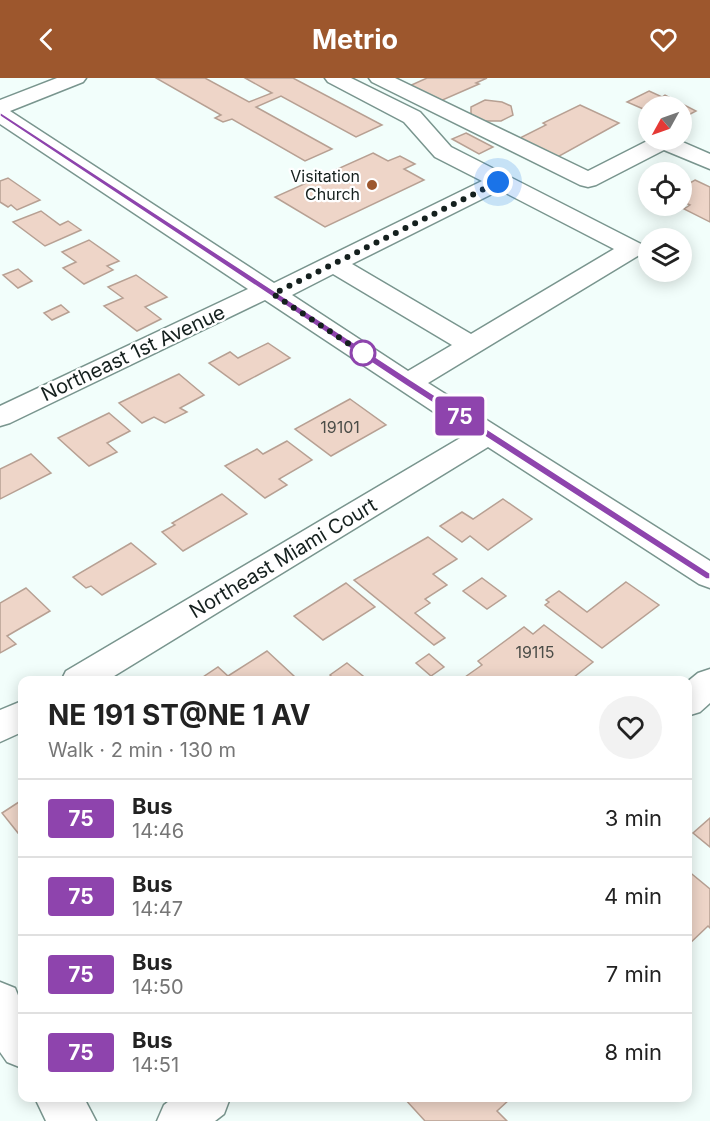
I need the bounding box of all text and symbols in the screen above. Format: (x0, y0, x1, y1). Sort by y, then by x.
icon: back (30, 23, 63, 56)
text: Metrio (312, 23, 398, 56)
icon: heart (647, 23, 680, 56)
north arrow (638, 96, 692, 150)
map controls (638, 96, 692, 282)
button: locate (638, 162, 692, 216)
place label: Visitation Church (290, 166, 360, 204)
your location (483, 167, 513, 197)
marker: Visitation Church (365, 178, 379, 192)
button: layers (638, 228, 692, 282)
street label: Northeast 1st Avenue (37, 300, 229, 406)
unlabelled marker (350, 340, 376, 366)
line badge: 75 (433, 396, 487, 436)
text: 75 (447, 404, 473, 429)
house number: 19101 (320, 417, 360, 437)
street label: Northeast Miami Court (185, 492, 381, 623)
house number: 19115 (515, 642, 555, 662)
button: heart (599, 696, 662, 759)
text: NE 191 ST@NE 1 AV (48, 698, 311, 732)
text: Walk · 2 min · 130 m (48, 738, 236, 762)
text: Bus (132, 793, 173, 819)
text: 3 min (605, 805, 662, 831)
text: 75 (68, 806, 94, 831)
text: 14:46 (132, 819, 184, 843)
text: Bus (132, 871, 173, 897)
text: 4 min (604, 883, 662, 909)
text: 75 (68, 884, 94, 909)
text: 14:47 (132, 897, 183, 921)
text: Bus (132, 949, 173, 975)
text: 7 min (606, 961, 662, 987)
text: 75 (68, 962, 94, 987)
text: 14:50 (132, 975, 184, 999)
text: Bus (132, 1027, 173, 1053)
text: 8 min (605, 1039, 662, 1065)
text: 75 (68, 1040, 94, 1065)
text: 14:51 (132, 1053, 179, 1077)

